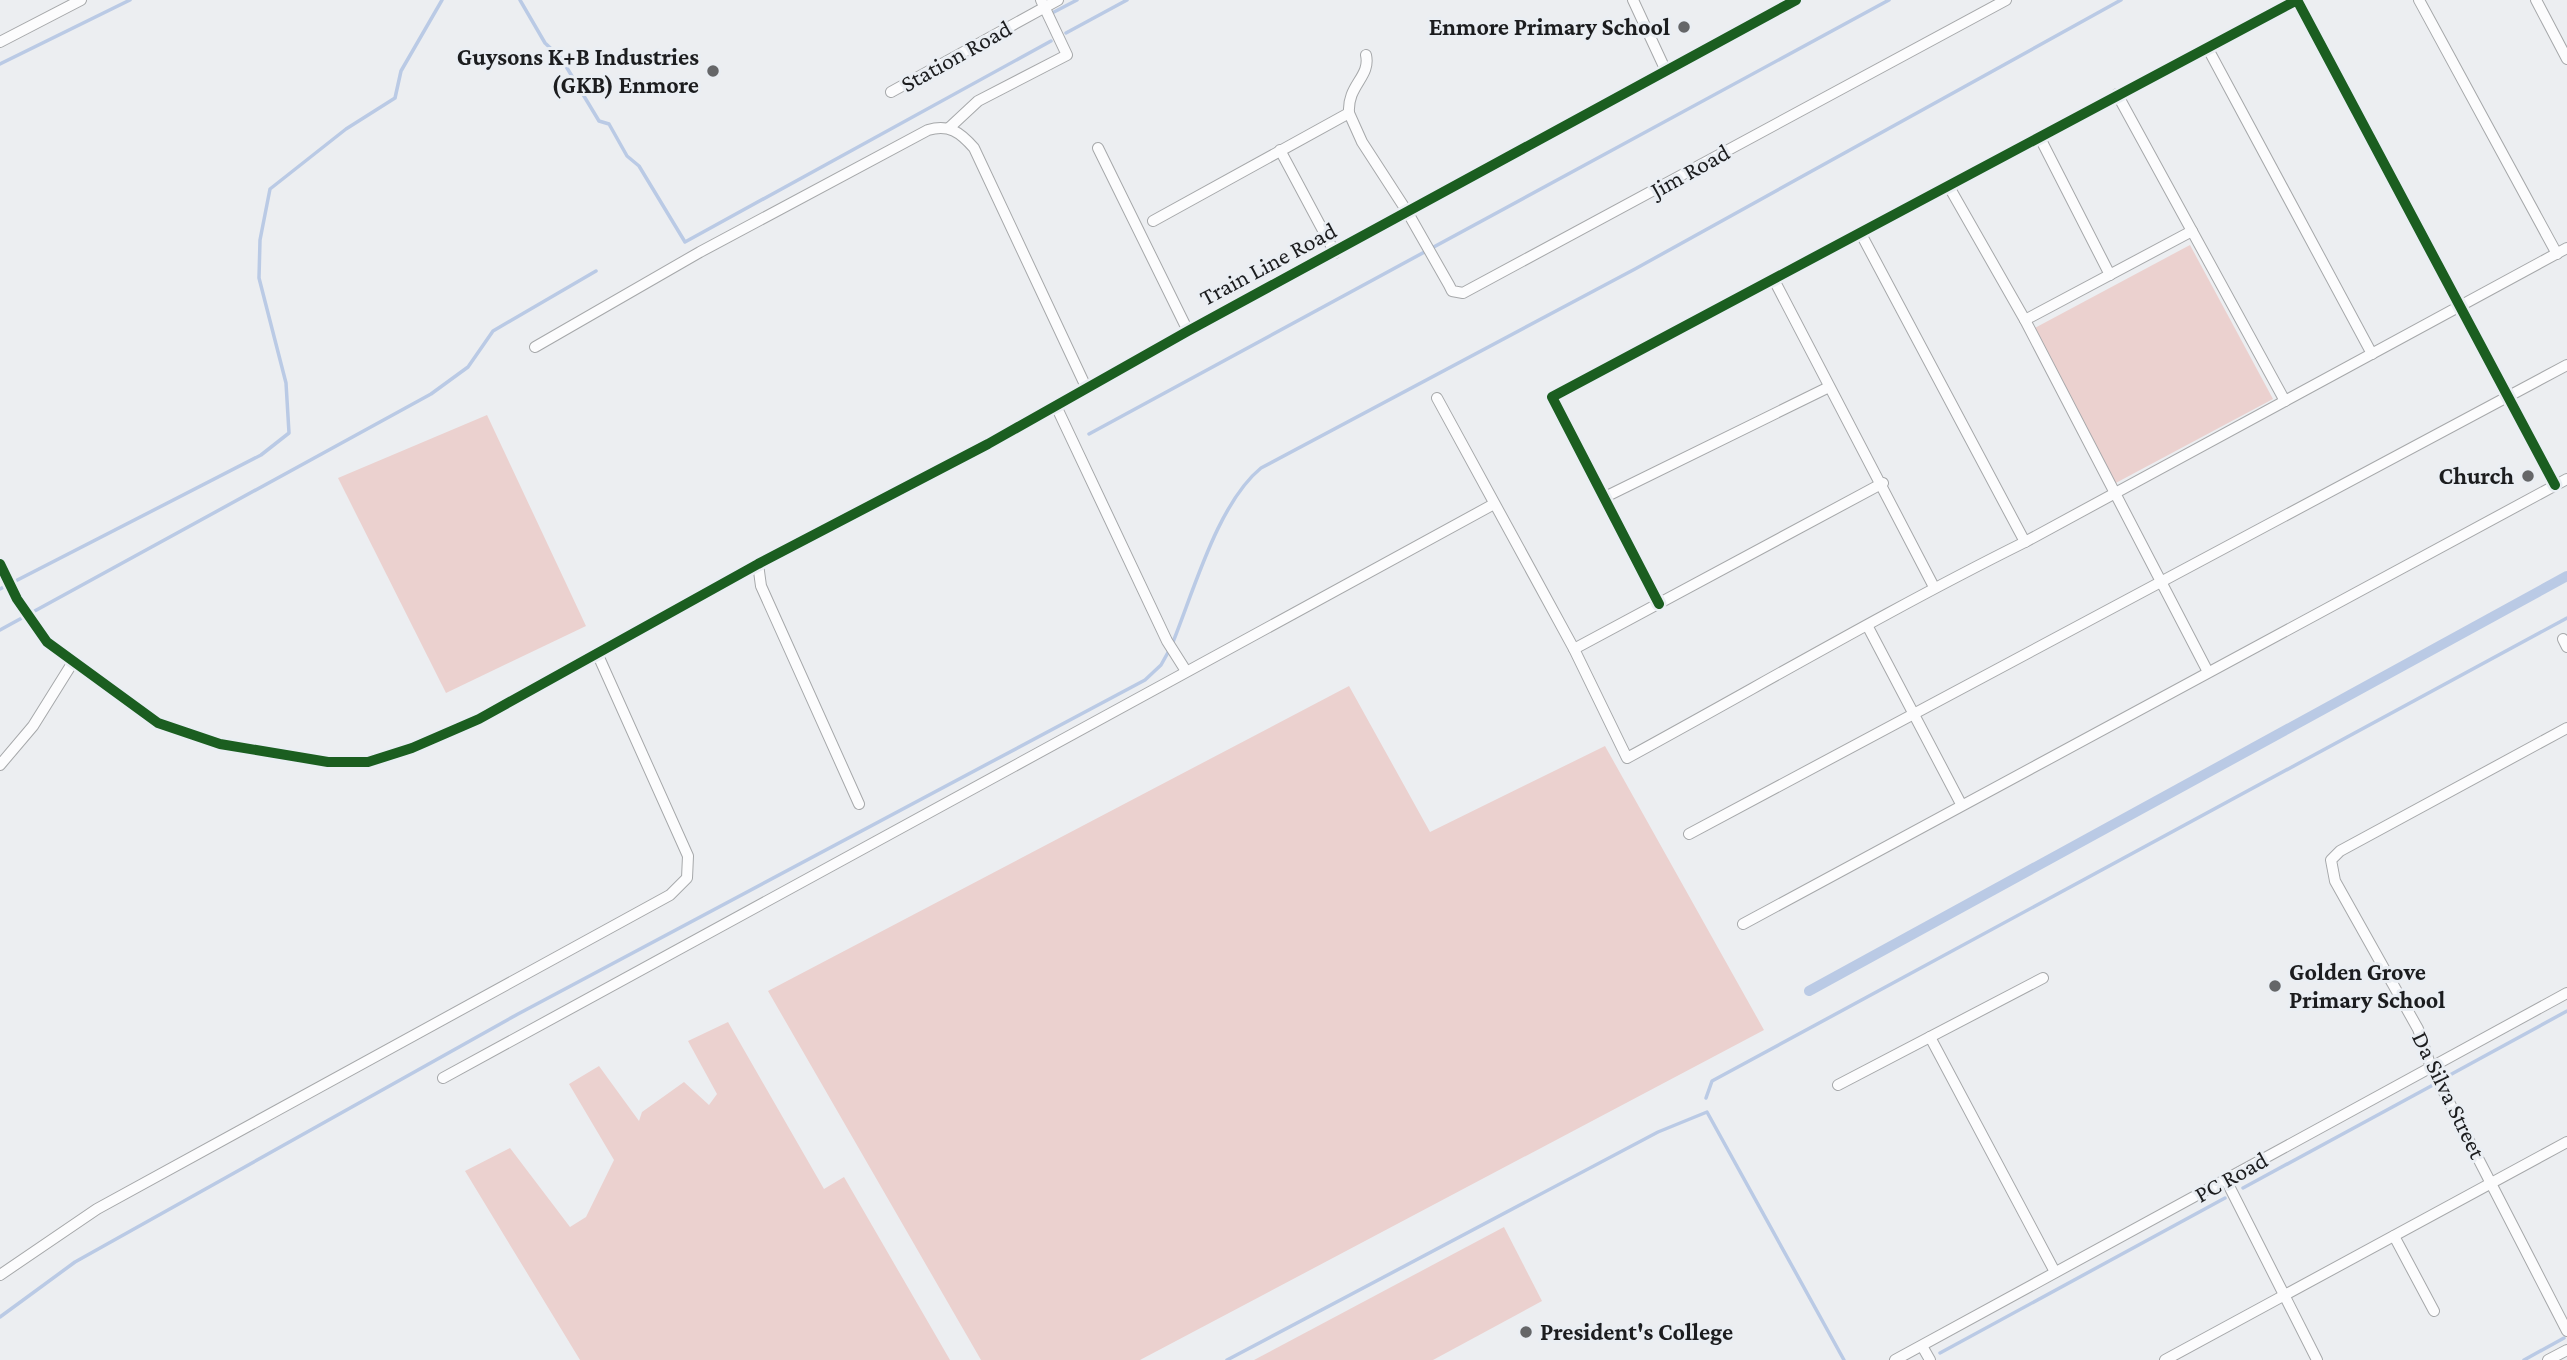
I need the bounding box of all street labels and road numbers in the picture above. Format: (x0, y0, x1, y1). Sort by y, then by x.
street label: Station Road (896, 14, 1016, 97)
street label: Jim Road (1644, 138, 1734, 204)
street label: Train Line Road (1195, 216, 1341, 311)
street label: Da Silva Street (2407, 1027, 2492, 1164)
street label: PC Road (2190, 1145, 2272, 1208)

